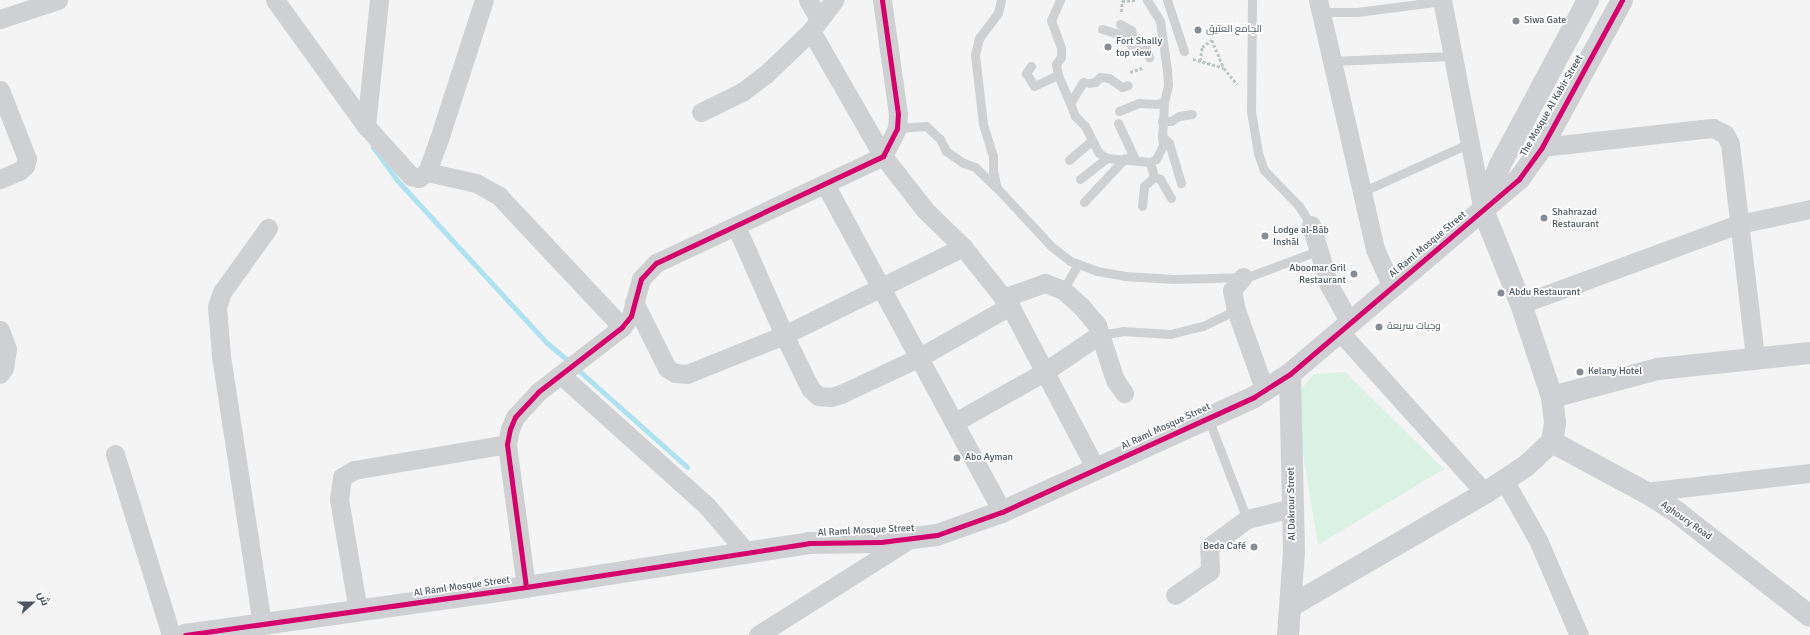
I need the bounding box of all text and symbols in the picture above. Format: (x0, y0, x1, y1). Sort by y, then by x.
place label: Siwa Gate (1524, 15, 1566, 27)
marker: Siwa Gate (1511, 16, 1521, 26)
place label: الجامع العتيق (1206, 24, 1262, 36)
marker: الجامع العتيق (1193, 25, 1203, 35)
place label: Fort Shally top view (1116, 35, 1162, 58)
marker: Fort Shally top view (1103, 42, 1113, 52)
street label: The Mosque Al Kabir Street (1518, 53, 1586, 159)
place label: Shahrazad Restaurant (1552, 206, 1599, 230)
street label: Al Raml Mosque Street (1387, 209, 1469, 281)
marker: Shahrazad Restaurant (1539, 213, 1549, 223)
place label: Lodge al-Bāb Inshāl (1273, 224, 1329, 248)
marker: Lodge al-Bāb Inshāl (1260, 231, 1270, 241)
place label: Aboomar Gril Restaurant (1289, 262, 1346, 286)
marker: Aboomar Gril Restaurant (1349, 269, 1359, 279)
place label: Abdu Restaurant (1509, 287, 1580, 299)
marker: Abdu Restaurant (1496, 288, 1506, 298)
place label: وجبات سريعة (1387, 321, 1441, 333)
marker: وجبات سريعة (1374, 322, 1384, 332)
place label: Kelany Hotel (1588, 366, 1642, 378)
marker: Kelany Hotel (1575, 367, 1585, 377)
street label: Al Raml Mosque Street (1120, 401, 1212, 453)
place label: Abo Ayman (965, 452, 1013, 464)
marker: Abo Ayman (952, 453, 962, 463)
street label: Al Dakrour Street (1285, 467, 1299, 541)
street label: Aghoury Road (1658, 499, 1714, 543)
street label: Al Raml Mosque Street (817, 522, 915, 540)
place label: Beda Café (1203, 541, 1246, 553)
marker: Beda Café (1249, 542, 1259, 552)
street label: Al Raml Mosque Street (413, 574, 511, 600)
north arrow (12, 583, 52, 623)
text: ش (35, 590, 52, 607)

